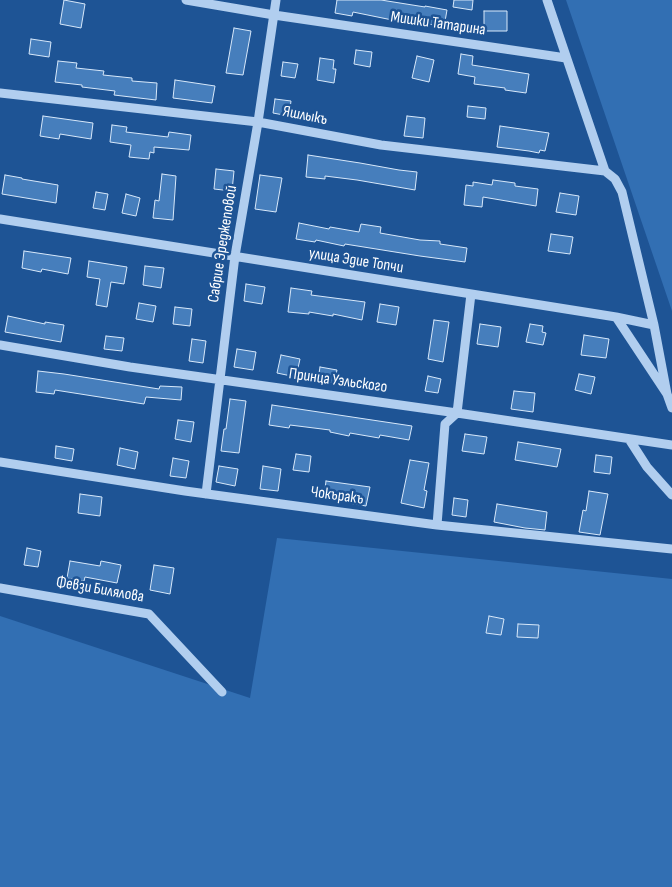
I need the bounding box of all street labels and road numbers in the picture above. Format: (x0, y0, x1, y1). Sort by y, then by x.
street label: Мишки Татарина (389, 8, 487, 40)
street label: Яшлыкъ (281, 102, 329, 130)
street label: Сабрие Эреджеповой (204, 184, 242, 304)
street label: улица Эдие Топчи (307, 244, 405, 278)
street label: Принца Уэльского (288, 365, 388, 397)
street label: Чокъракъ (309, 483, 365, 509)
street label: Февзи Билялова (55, 573, 145, 607)

